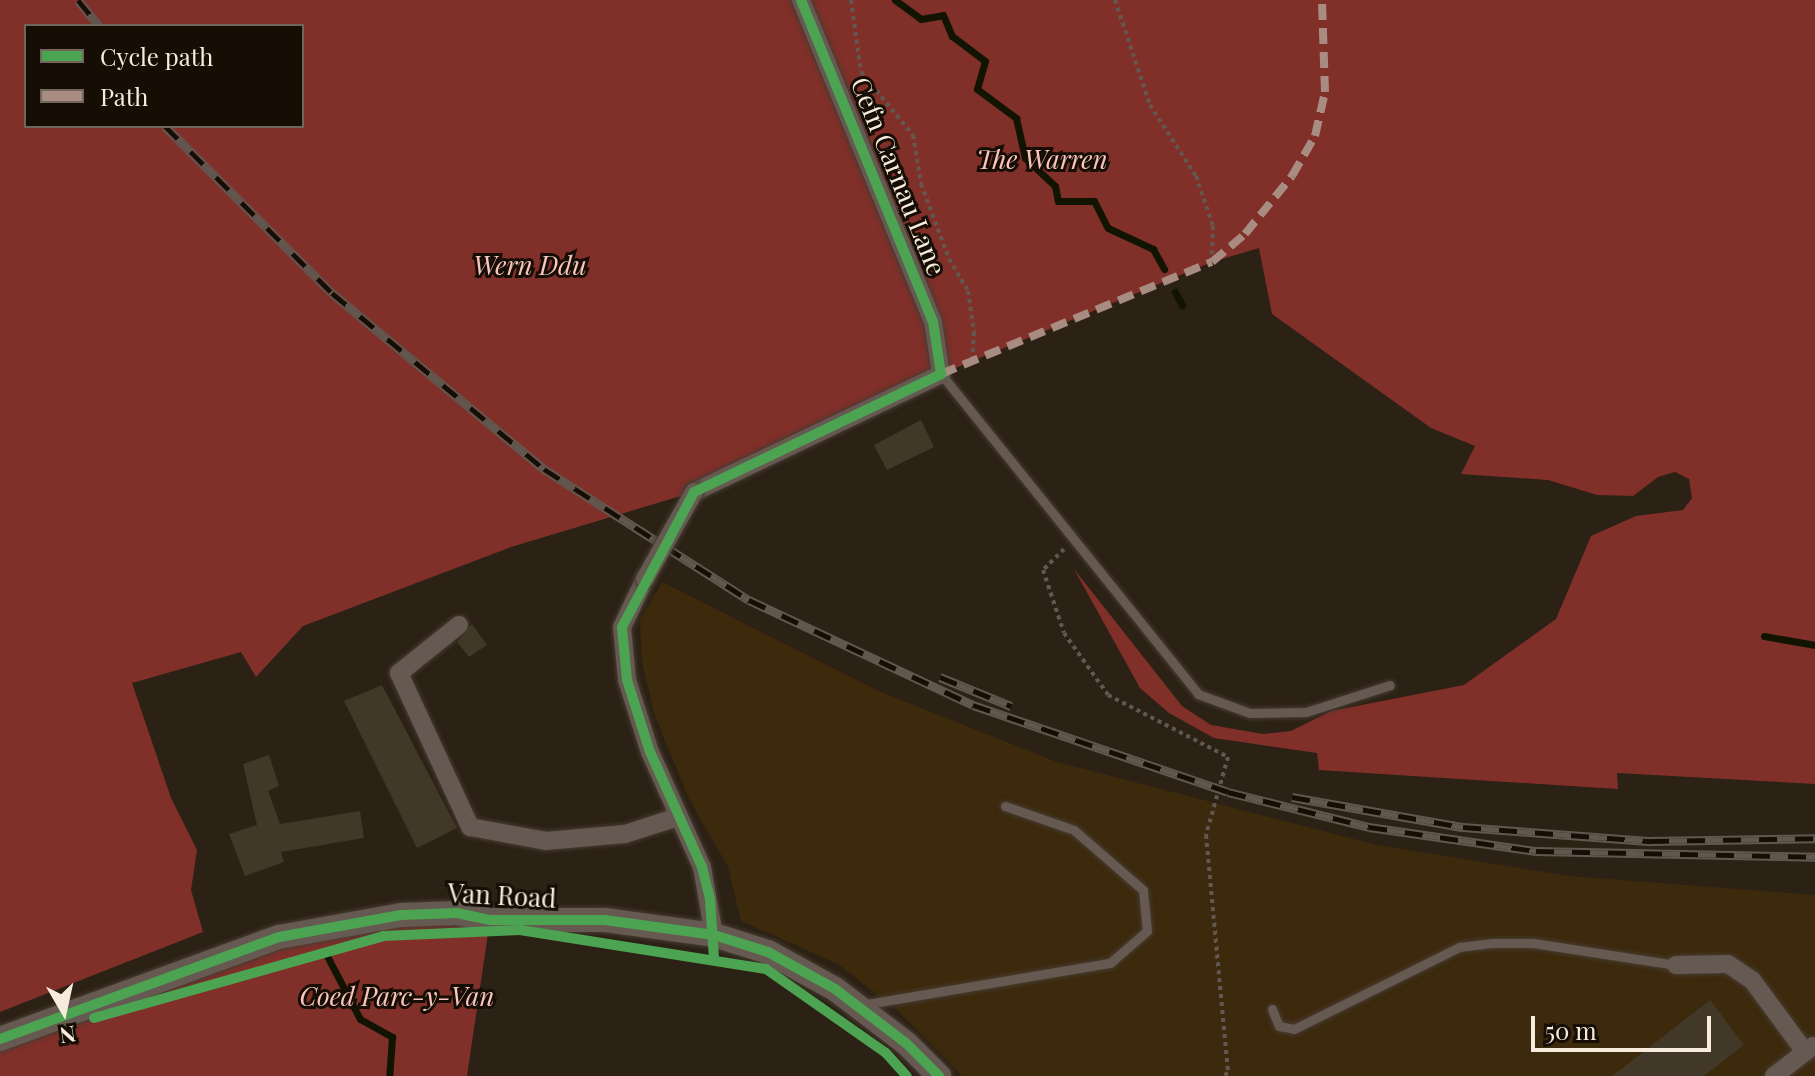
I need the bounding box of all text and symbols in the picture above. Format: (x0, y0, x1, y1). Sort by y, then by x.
legend (24, 24, 304, 128)
text: Cycle path (100, 40, 213, 72)
street label: Cefn Carnau Lane (845, 72, 953, 280)
text: Path (100, 80, 148, 112)
park label: The Warren (976, 143, 1108, 175)
park label: Wern Ddu (473, 249, 587, 281)
street label: Van Road (447, 877, 557, 913)
north arrow (24, 972, 104, 1052)
park label: Coed Parc-y-Van (300, 980, 494, 1012)
scale bar (1535, 1000, 1715, 1050)
text: 50 m (1545, 1014, 1597, 1046)
text: N (58, 1020, 78, 1052)

